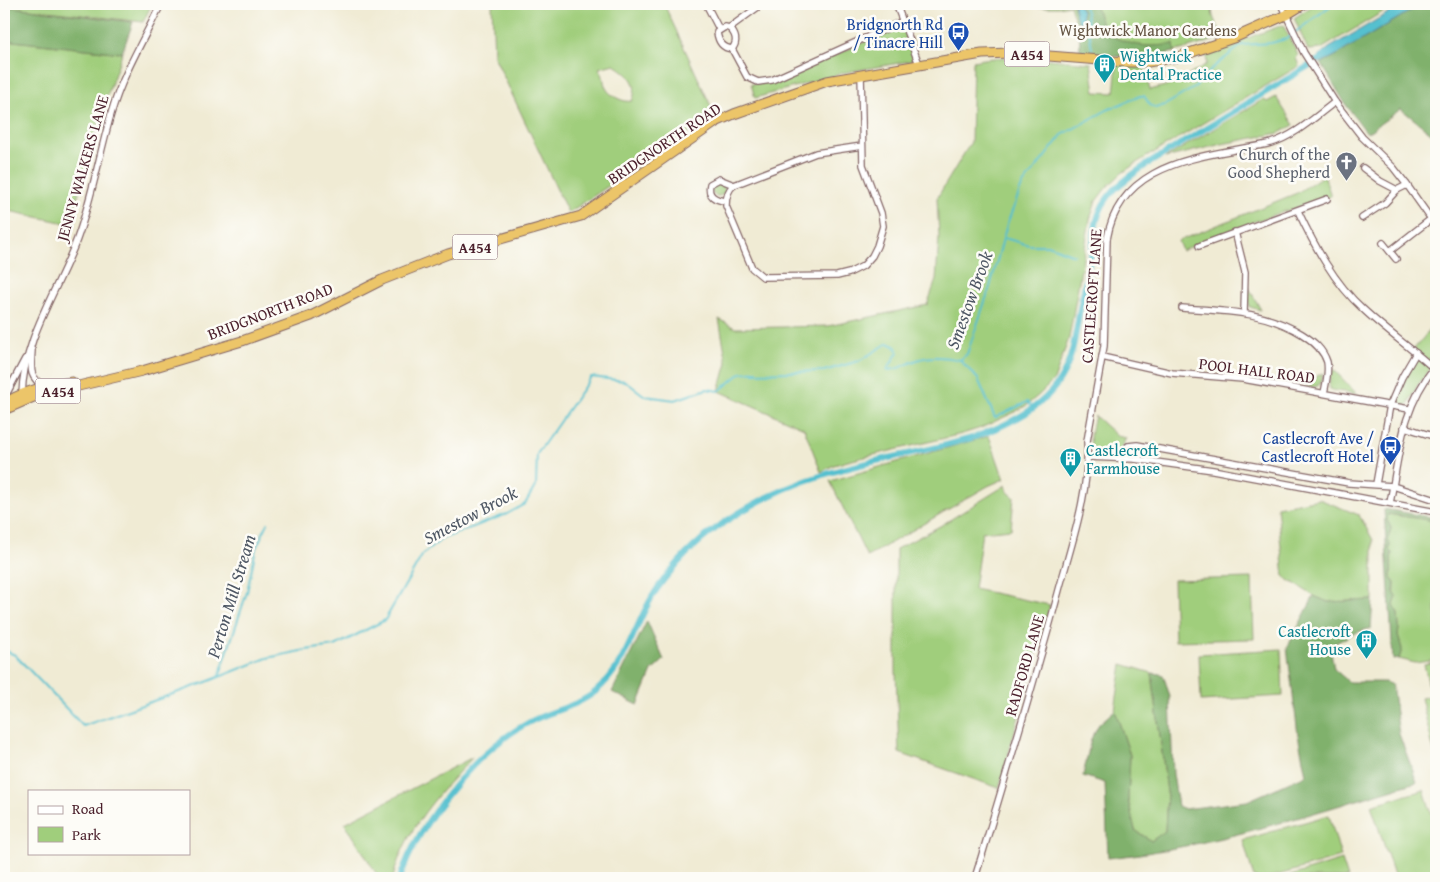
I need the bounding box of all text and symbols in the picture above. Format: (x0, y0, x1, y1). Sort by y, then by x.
place label: Bridgnorth Rd / Tinacre Hill (847, 12, 944, 54)
park label: Wightwick Manor Gardens (1059, 18, 1237, 42)
bus stop icon: Bridgnorth Rd / Tinacre Hill (947, 21, 971, 52)
road number: A454 (1004, 42, 1050, 66)
place label: Wightwick Dental Practice (1120, 44, 1222, 86)
building icon: Wightwick Dental Practice (1092, 53, 1116, 84)
street label: JENNY WALKERS LANE (49, 92, 114, 246)
street label: BRIDGNORTH ROAD (602, 96, 726, 190)
place label: Church of the Good Shepherd (1228, 142, 1330, 184)
church icon: Church of the Good Shepherd (1334, 151, 1358, 182)
street label: CASTLECROFT LANE (1074, 228, 1108, 364)
road number: A454 (452, 234, 498, 260)
water label: Smestow Brook (939, 246, 1000, 353)
street label: BRIDGNORTH ROAD (204, 276, 336, 346)
street label: POOL HALL ROAD (1198, 351, 1317, 389)
road number: A454 (36, 378, 80, 404)
place label: Castlecroft Ave / Castlecroft Hotel (1261, 426, 1375, 468)
bus stop icon: Castlecroft Ave / Castlecroft Hotel (1378, 435, 1402, 466)
place label: Castlecroft Farmhouse (1086, 438, 1160, 480)
building icon: Castlecroft Farmhouse (1058, 447, 1082, 478)
water label: Smestow Brook (418, 479, 522, 551)
water label: Perton Mill Stream (199, 531, 263, 662)
street label: RADFORD LANE (998, 611, 1050, 719)
place label: Castlecroft House (1278, 619, 1351, 661)
building icon: Castlecroft House (1355, 628, 1379, 659)
legend (28, 790, 190, 854)
text: Road (72, 798, 103, 819)
text: Park (72, 824, 101, 845)

